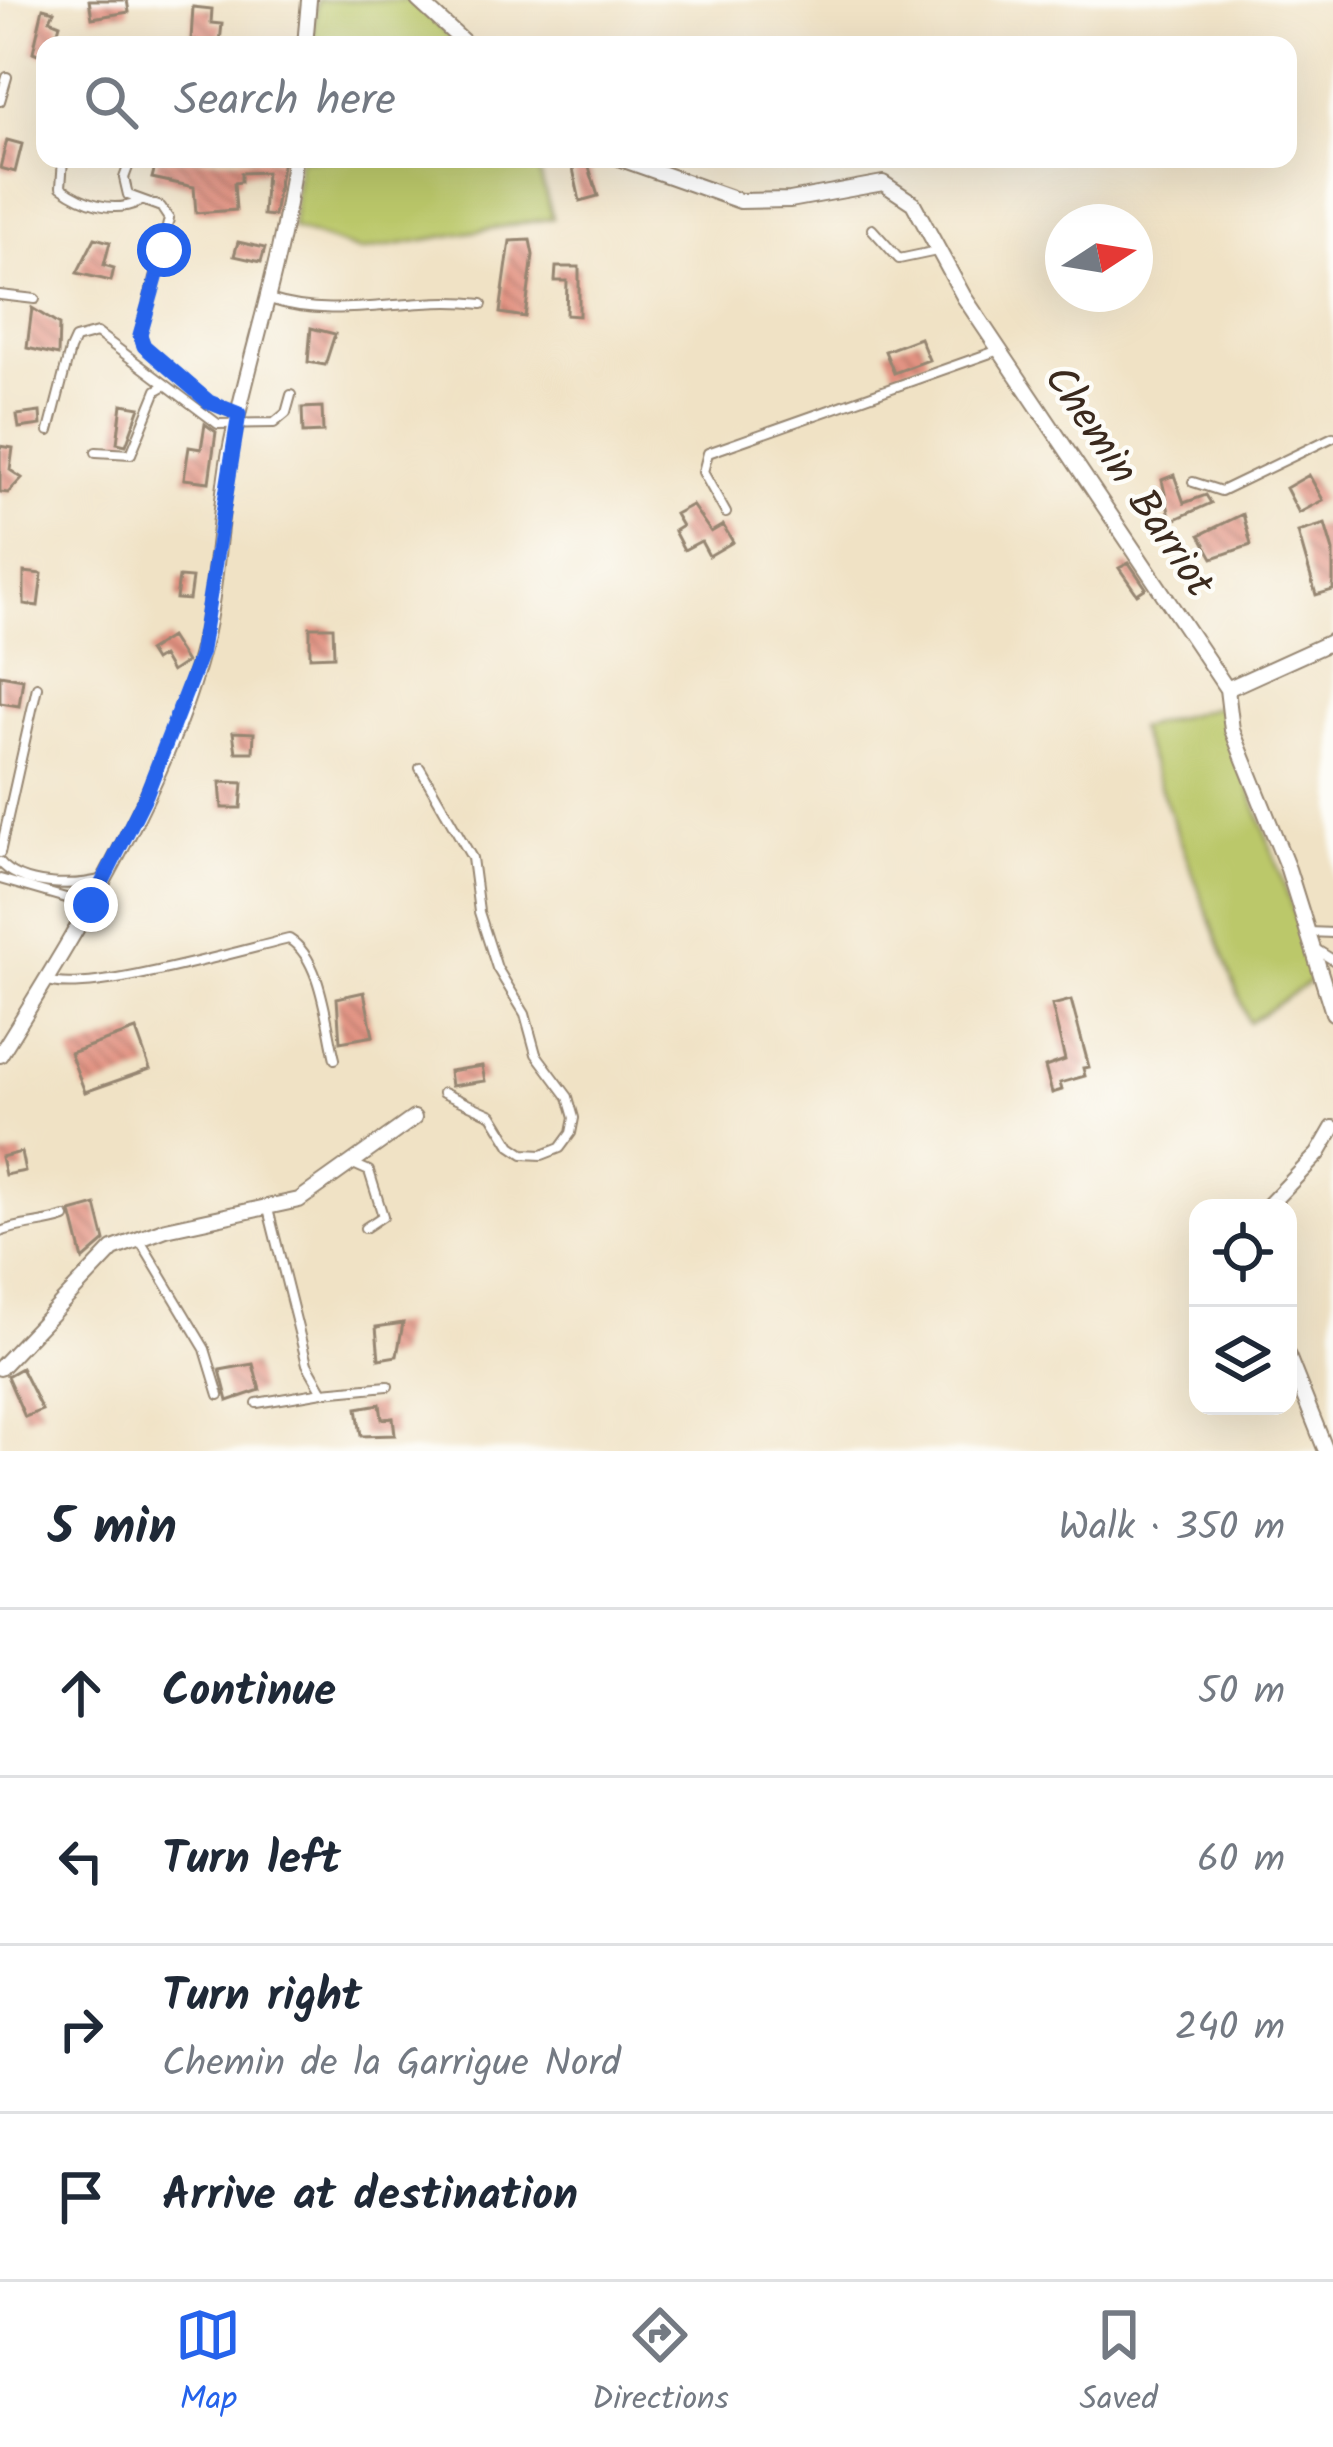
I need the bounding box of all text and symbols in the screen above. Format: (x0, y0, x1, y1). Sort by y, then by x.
search box (36, 36, 1297, 168)
text: Search here (174, 66, 396, 138)
icon: search (78, 69, 144, 135)
north arrow (1045, 204, 1153, 312)
route start (137, 223, 191, 277)
street label: Chemin Barriot (1025, 352, 1231, 613)
route end (64, 878, 118, 932)
map controls (1189, 1199, 1297, 1415)
button: locate (1189, 1199, 1297, 1307)
button: layers (1189, 1307, 1297, 1415)
text: 5 min (48, 1489, 177, 1570)
text: Walk · 350 m (1058, 1498, 1285, 1560)
text: Continue (162, 1657, 336, 1729)
icon: ahead (48, 1660, 114, 1726)
text: 50 m (1198, 1662, 1285, 1724)
text: Turn left (162, 1825, 341, 1897)
icon: left (48, 1828, 114, 1894)
text: 60 m (1197, 1830, 1285, 1892)
text: Turn right (162, 1962, 362, 2034)
icon: right (48, 1996, 114, 2062)
text: 240 m (1175, 1998, 1285, 2060)
text: Chemin de la Garrigue Nord (162, 2034, 621, 2096)
text: Arrive at destination (162, 2161, 578, 2233)
icon: arrive (48, 2164, 114, 2230)
tab: Map (175, 2302, 241, 2427)
tab: Directions (592, 2302, 729, 2427)
tab: Saved (1079, 2302, 1158, 2427)

